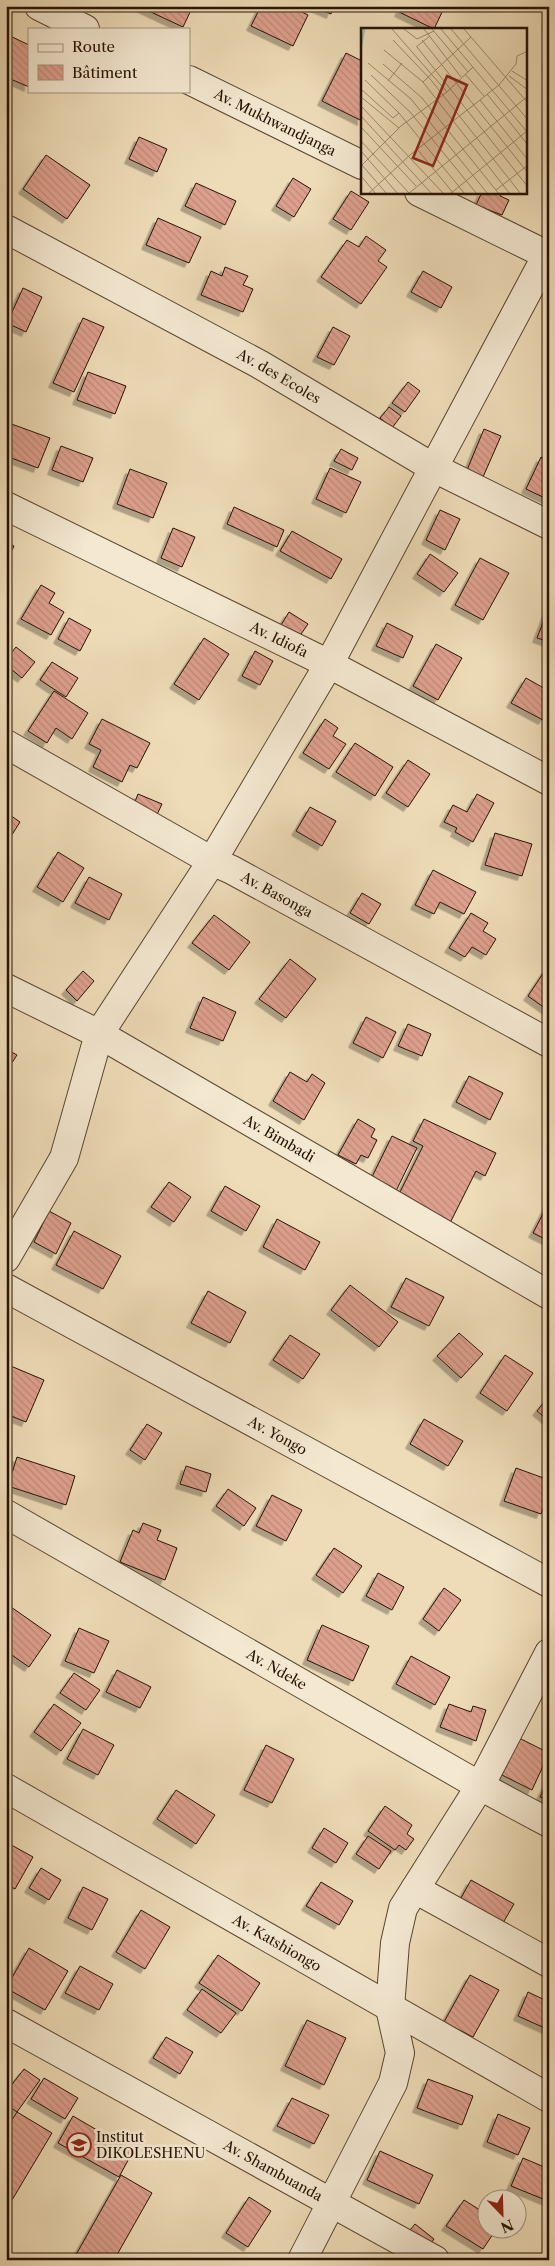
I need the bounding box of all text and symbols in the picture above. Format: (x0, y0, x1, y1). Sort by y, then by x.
legend (28, 28, 190, 92)
inset map (361, 28, 528, 194)
text: Route (72, 37, 115, 56)
text: Bâtiment (72, 63, 138, 82)
street label: Av. Mukhwandjanga (210, 84, 340, 160)
street label: Av. des Ecoles (233, 344, 324, 408)
street label: Av. Idiofa (246, 617, 312, 662)
street label: Av. Basonga (237, 867, 316, 922)
street label: Av. Bimbadi (239, 1110, 318, 1166)
street label: Av. Yongo (244, 1412, 310, 1459)
street label: Av. Ndeke (242, 1644, 310, 1694)
street label: Av. Katshiongo (228, 1910, 325, 1975)
place label: Institut DIKOLESHENU (96, 2128, 206, 2162)
school or university icon: Institut DIKOLESHENU (66, 2132, 92, 2158)
street label: Av. Shambuanda (219, 2135, 326, 2205)
north arrow (478, 2188, 528, 2238)
text: N (498, 2215, 516, 2237)

